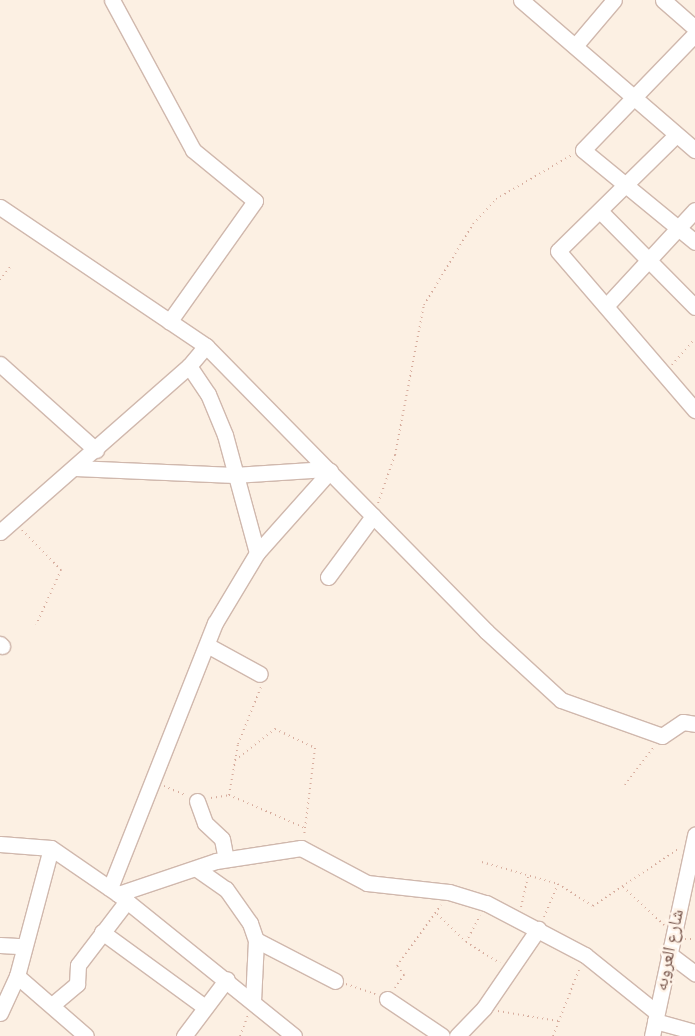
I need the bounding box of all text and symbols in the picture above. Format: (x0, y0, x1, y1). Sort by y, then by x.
street label: شارع العروبه (650, 907, 688, 993)

